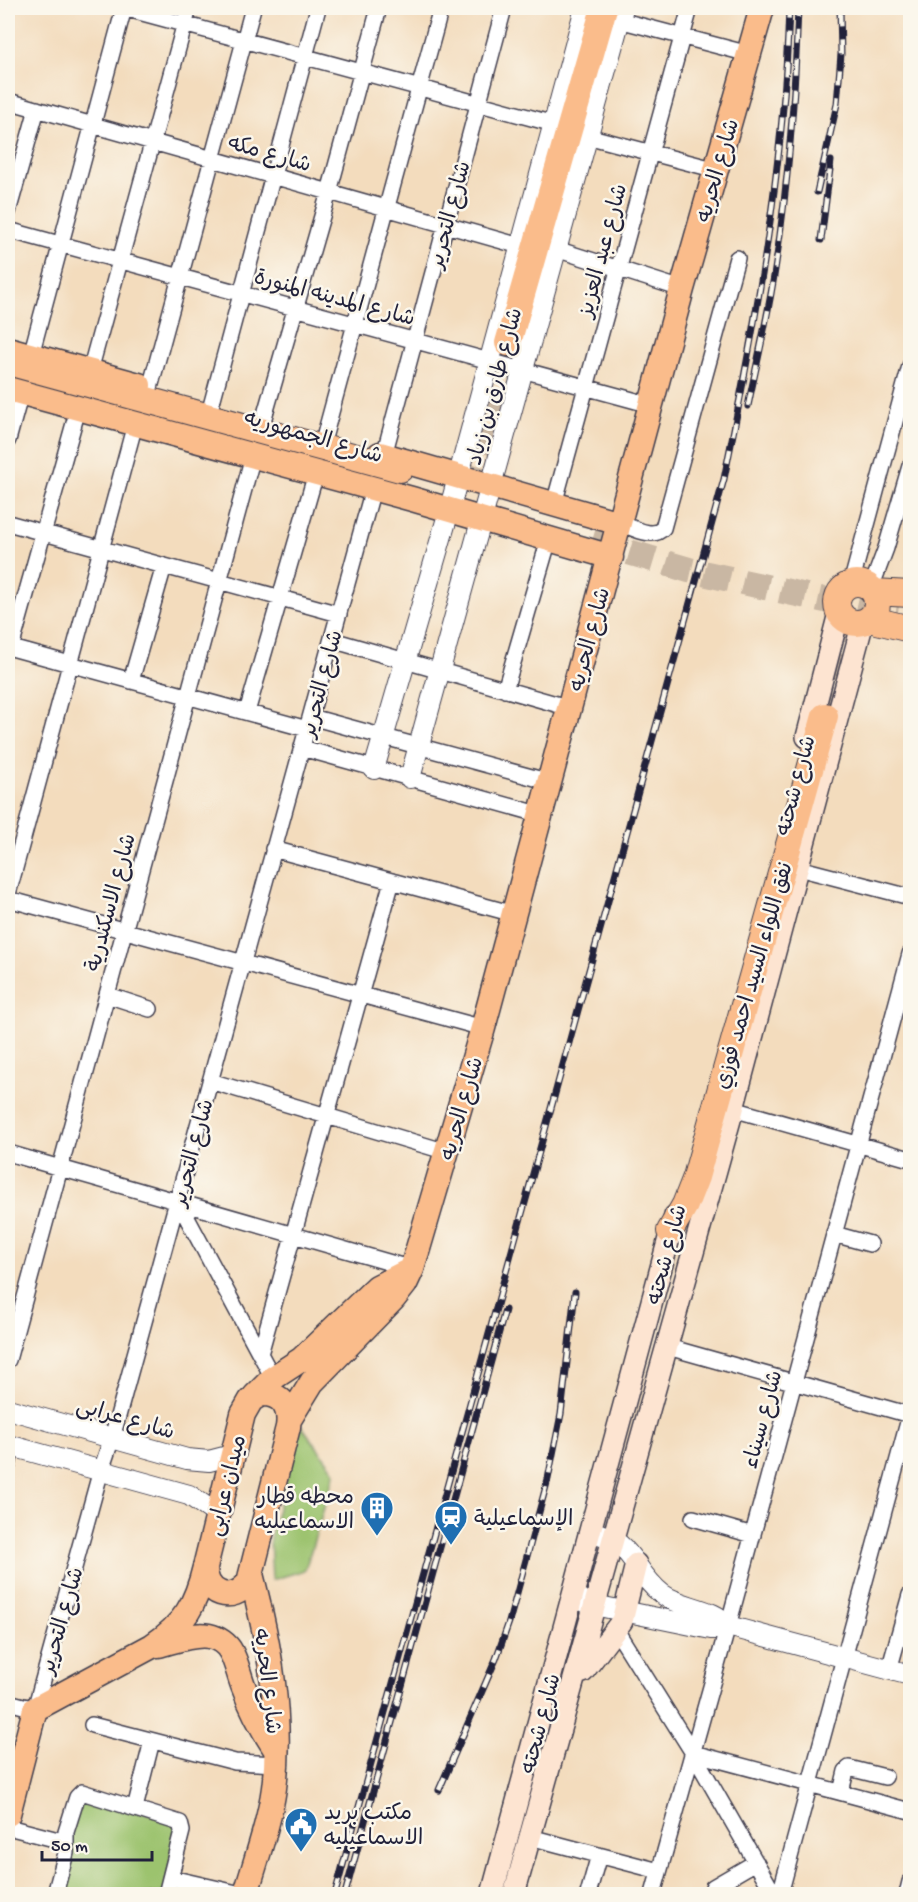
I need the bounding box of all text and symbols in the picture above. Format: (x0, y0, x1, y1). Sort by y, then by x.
street label: شارع الحريه (693, 116, 747, 226)
street label: شارع مكه (224, 132, 313, 180)
street label: شارع التحرير (425, 159, 479, 273)
street label: شارع عبد العزيز (574, 182, 635, 322)
street label: شارع المدينه المنورة (251, 266, 417, 334)
street label: شارع طارق بن زياد (463, 305, 530, 469)
street label: شارع الجمهوريه (241, 407, 385, 471)
street label: شارع الحريه (566, 585, 618, 695)
street label: شارع التحرير (297, 628, 351, 742)
street label: شارع شحته (772, 733, 824, 839)
street label: شارع الاسكندرية (82, 831, 144, 975)
street label: نفق اللواء السيد احمد فوزي (711, 860, 801, 1093)
street label: شارع الحريه (437, 1054, 491, 1164)
street label: شارع التحرير (168, 1097, 222, 1211)
street label: شارع شحته (643, 1202, 695, 1308)
street label: شارع سيناء (739, 1368, 790, 1472)
street label: شارع عرابى (73, 1394, 177, 1447)
street label: ميدان عرابى (204, 1433, 254, 1539)
place label: محطه قطار الاسماعيليه (255, 1486, 354, 1537)
building icon: محطه قطار الاسماعيليه (359, 1490, 395, 1537)
station icon: الإسماعيلية (433, 1499, 469, 1546)
place label: الإسماعيلية (474, 1508, 573, 1534)
street label: شارع التحرير (36, 1565, 91, 1679)
street label: شارع الحريه (246, 1627, 284, 1736)
street label: شارع شحته (517, 1671, 569, 1777)
place label: مكتب بريد الاسماعيليه (324, 1802, 423, 1853)
public building icon: مكتب بريد الاسماعيليه (283, 1806, 319, 1853)
scale bar (42, 1824, 152, 1862)
text: 50 m (51, 1837, 88, 1858)

